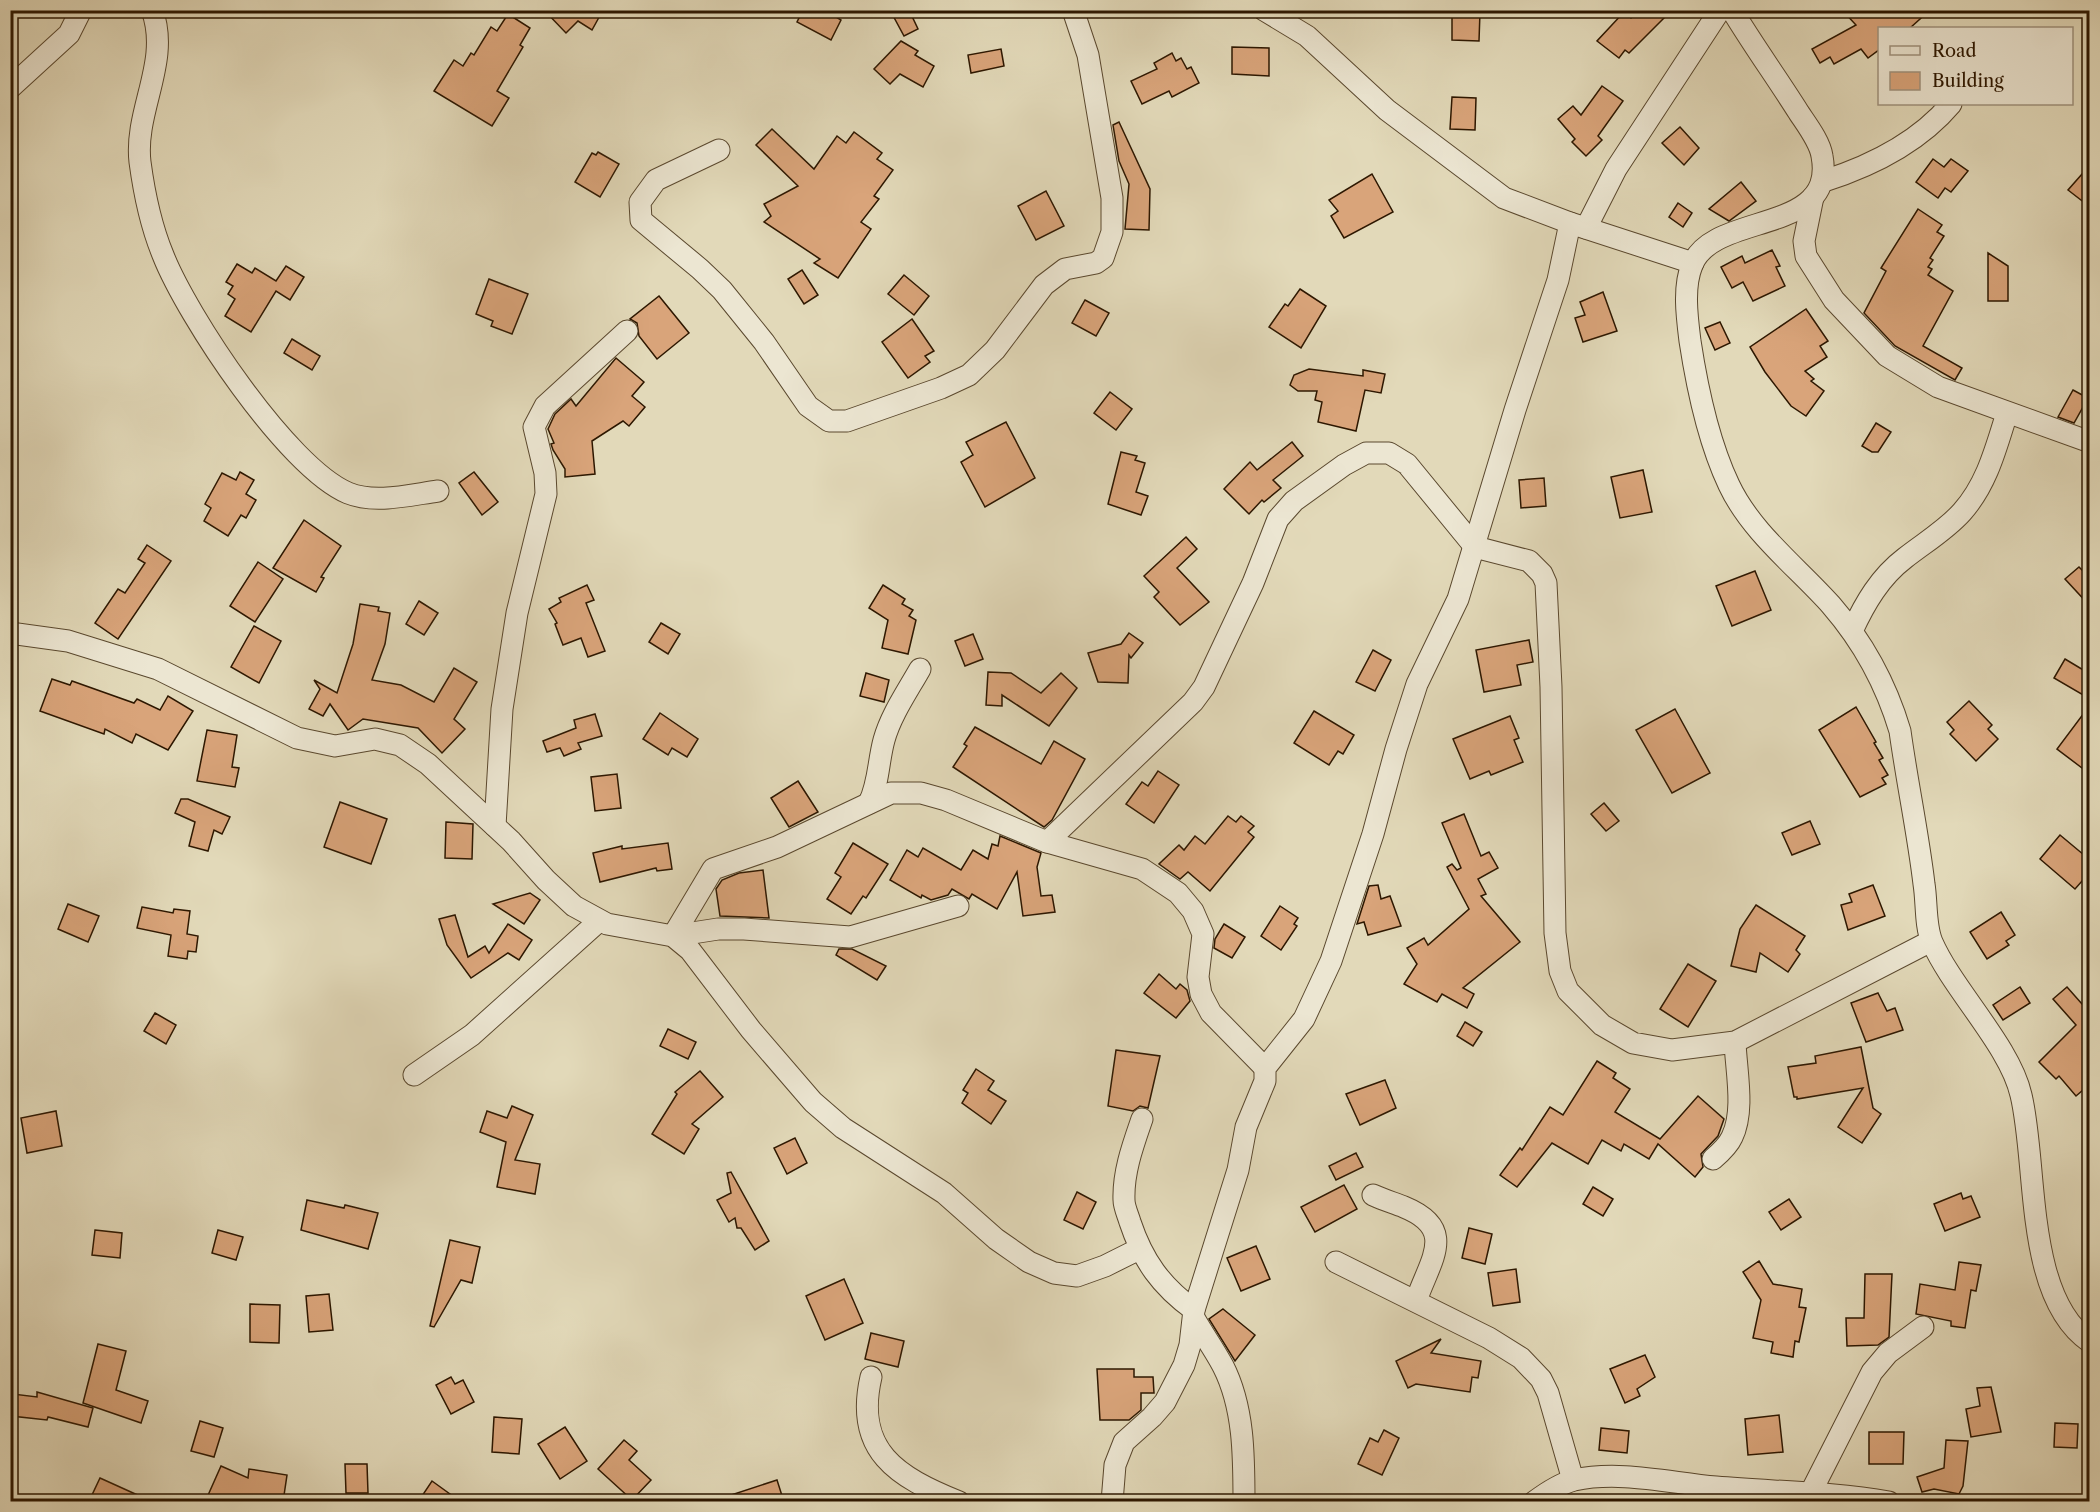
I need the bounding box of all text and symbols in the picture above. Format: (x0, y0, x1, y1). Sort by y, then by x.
legend (1878, 27, 2073, 105)
text: Road (1932, 40, 1977, 62)
text: Building (1932, 70, 2004, 92)

